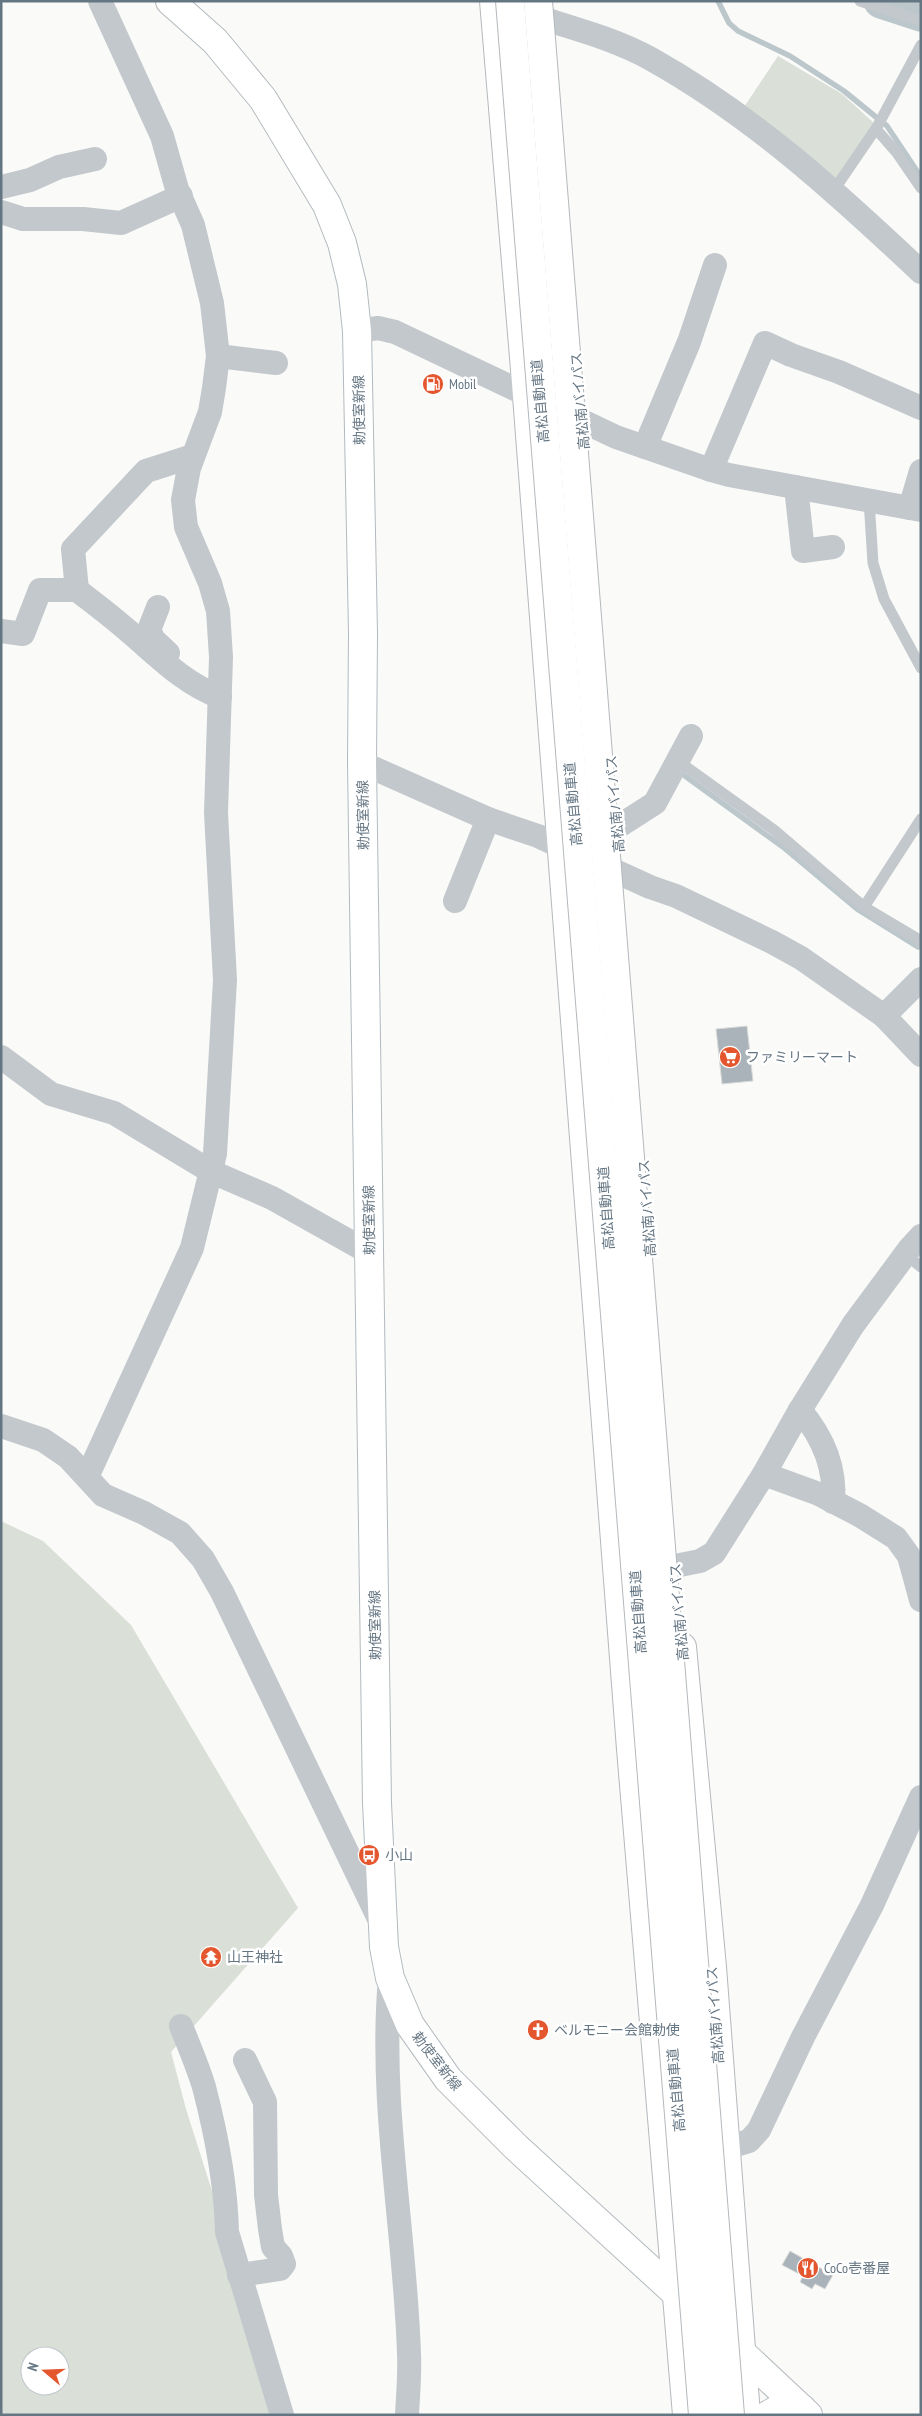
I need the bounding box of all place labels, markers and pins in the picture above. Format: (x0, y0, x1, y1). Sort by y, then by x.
fuel station icon: Mobil (421, 372, 445, 396)
place label: Mobil (449, 375, 477, 393)
supermarket icon: ファミリーマート (718, 1045, 742, 1069)
place label: ファミリーマート (746, 1048, 858, 1066)
bus stop icon: 小山 (357, 1843, 381, 1867)
place label: 小山 (385, 1846, 413, 1864)
temple icon: 山王神社 (199, 1945, 223, 1969)
place label: 山王神社 (227, 1948, 283, 1966)
church icon: ベルモニー会館勅使 (526, 2018, 550, 2042)
place label: ベルモニー会館勅使 (554, 2021, 680, 2039)
restaurant icon: CoCo壱番屋 (796, 2256, 820, 2280)
place label: CoCo壱番屋 (824, 2259, 890, 2277)

